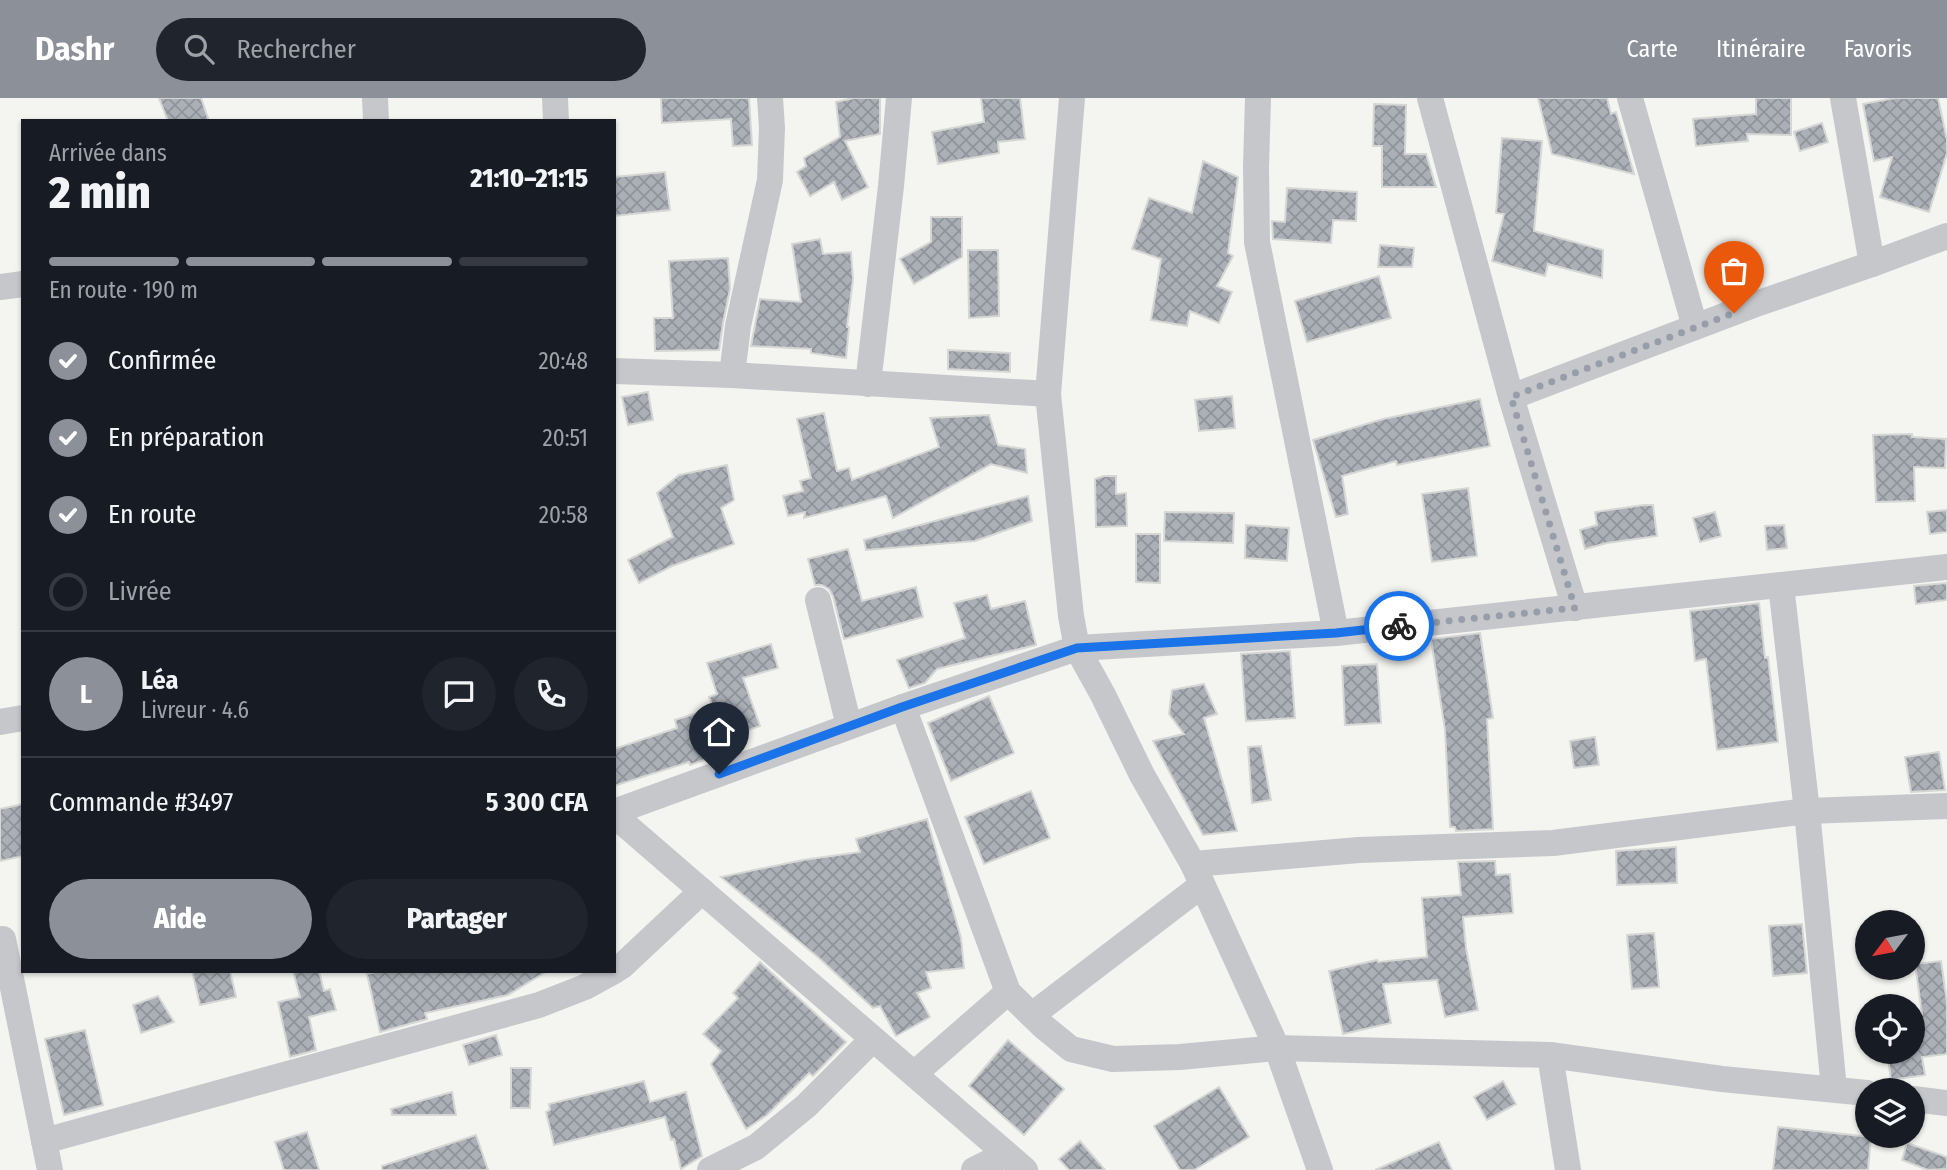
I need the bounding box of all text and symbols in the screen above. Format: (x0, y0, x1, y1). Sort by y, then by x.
search box (156, 18, 646, 81)
text: Dashr (35, 29, 114, 69)
icon: search (180, 30, 218, 68)
text: Rechercher (236, 34, 356, 65)
text: Carte (1627, 35, 1678, 63)
text: Itinéraire (1716, 35, 1806, 63)
text: Favoris (1844, 35, 1912, 63)
text: Arrivée dans (49, 139, 167, 167)
text: 21:10–21:15 (470, 163, 588, 194)
text: 2 min (49, 165, 151, 220)
pin (1704, 241, 1764, 313)
icon: bag (1715, 252, 1753, 290)
text: En route · 190 m (49, 276, 198, 304)
icon: check (49, 342, 87, 380)
text: Confirmée (108, 345, 216, 376)
text: 20:48 (538, 347, 588, 375)
icon: check (49, 419, 87, 457)
text: En préparation (108, 422, 265, 453)
text: 20:51 (543, 424, 588, 452)
icon: check (49, 496, 87, 534)
text: En route (108, 499, 196, 530)
text: 20:58 (539, 501, 588, 529)
text: Livrée (108, 576, 172, 607)
courier (1364, 591, 1434, 661)
icon: bike (1380, 607, 1418, 645)
button: chat (422, 657, 496, 731)
button: phone (514, 657, 588, 731)
text: Léa (141, 665, 178, 696)
text: L (80, 679, 92, 710)
text: Livreur · 4.6 (141, 696, 249, 724)
pin (689, 702, 749, 774)
icon: home (700, 713, 738, 751)
text: Commande #3497 (49, 787, 233, 818)
text: 5 300 CFA (486, 787, 588, 818)
button: Aide (49, 879, 312, 959)
button: Partager (326, 879, 588, 959)
north arrow (1855, 910, 1925, 980)
map controls (1855, 910, 1925, 1148)
button: locate (1855, 994, 1925, 1064)
button: layers (1855, 1078, 1925, 1148)

